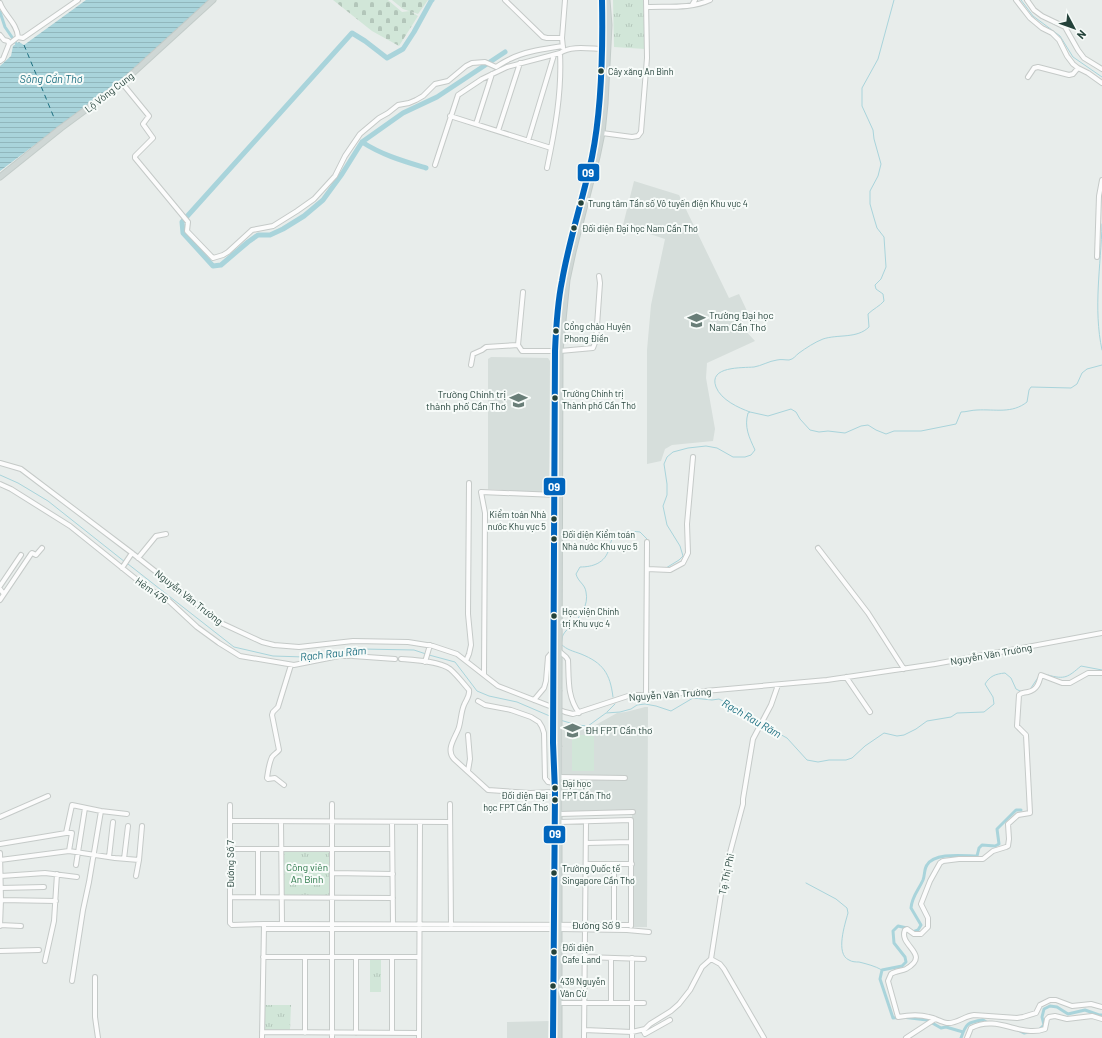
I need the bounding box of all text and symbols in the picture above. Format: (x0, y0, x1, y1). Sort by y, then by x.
north arrow (1054, 8, 1094, 48)
text: N (1075, 28, 1089, 42)
marker: Cây xăng An Bình (596, 66, 606, 76)
place label: Cây xăng An Bình (608, 66, 674, 77)
street label: Lộ Vòng Cung (82, 69, 136, 115)
water label: Sông Cần Thơ (20, 72, 83, 85)
line badge: 09 (577, 163, 600, 182)
text: 09 (582, 166, 594, 179)
marker: Trung tâm Tần số Vô tuyến điện Khu vực 4 (576, 198, 586, 208)
place label: Trung tâm Tần số Vô tuyến điện Khu vực 4 (588, 198, 748, 209)
marker: Đối diện Đại học Nam Cần Thơ (569, 223, 579, 233)
place label: Đối diện Đại học Nam Cần Thơ (582, 223, 698, 234)
place label: Trường Đại học Nam Cần Thơ (709, 309, 774, 333)
school or university icon: Trường Đại học Nam Cần Thơ (686, 311, 706, 331)
place label: Cổng chào Huyện Phong Điền (564, 321, 631, 344)
marker: Cổng chào Huyện Phong Điền (551, 326, 561, 336)
place label: Trường Chính trị thành phố Cần Thơ (426, 388, 506, 412)
place label: Trường Chính trị Thành phố Cần Thơ (562, 388, 636, 411)
school or university icon: Trường Chính trị thành phố Cần Thơ (509, 390, 529, 410)
marker: Trường Chính trị Thành phố Cần Thơ (550, 393, 560, 403)
line badge: 09 (543, 477, 566, 496)
text: 09 (548, 480, 560, 493)
place label: Kiểm toán Nhà nước Khu vực 5 (488, 509, 546, 532)
marker: Kiểm toán Nhà nước Khu vực 5 (549, 514, 559, 524)
place label: Đối diện Kiểm toán Nhà nước Khu vực 5 (562, 529, 638, 552)
marker: Đối diện Kiểm toán Nhà nước Khu vực 5 (549, 534, 559, 544)
street label: Nguyễn Văn Trường (153, 567, 225, 627)
street label: Hẻm 476 (133, 574, 171, 606)
place label: Học viện Chính trị Khu vực 4 (562, 606, 619, 629)
marker: Học viện Chính trị Khu vực 4 (549, 611, 559, 621)
street label: Nguyễn Văn Trường (949, 641, 1033, 667)
water label: Rạch Rau Răm (299, 643, 367, 663)
street label: Nguyễn Văn Trường (628, 685, 712, 703)
water label: Rạch Rau Răm (720, 696, 784, 740)
school or university icon: ĐH FPT Cần thơ (562, 720, 582, 740)
place label: ĐH FPT Cần thơ (585, 724, 652, 736)
place label: Đại học FPT Cần Thơ (562, 778, 611, 801)
marker: Đại học FPT Cần Thơ (550, 783, 560, 793)
place label: Đối diện Đại học FPT Cần Thơ (483, 790, 548, 813)
marker: Đối diện Đại học FPT Cần Thơ (550, 795, 560, 805)
line badge: 09 (543, 825, 566, 844)
text: 09 (549, 827, 561, 840)
street label: Đường Số 7 (224, 840, 236, 888)
street label: Tạ Thị Phi (716, 852, 736, 896)
park label: Công viên An Bình (286, 861, 328, 885)
place label: Trường Quốc tế Singapore Cần Thơ (562, 863, 635, 886)
marker: Trường Quốc tế Singapore Cần Thơ (549, 868, 559, 878)
street label: Đường Số 9 (572, 919, 620, 931)
place label: Đối diện Cafe Land (562, 942, 601, 965)
marker: Đối diện Cafe Land (549, 947, 559, 957)
place label: 439 Nguyễn Văn Cừ (560, 976, 606, 999)
marker: 439 Nguyễn Văn Cừ (548, 981, 558, 991)

